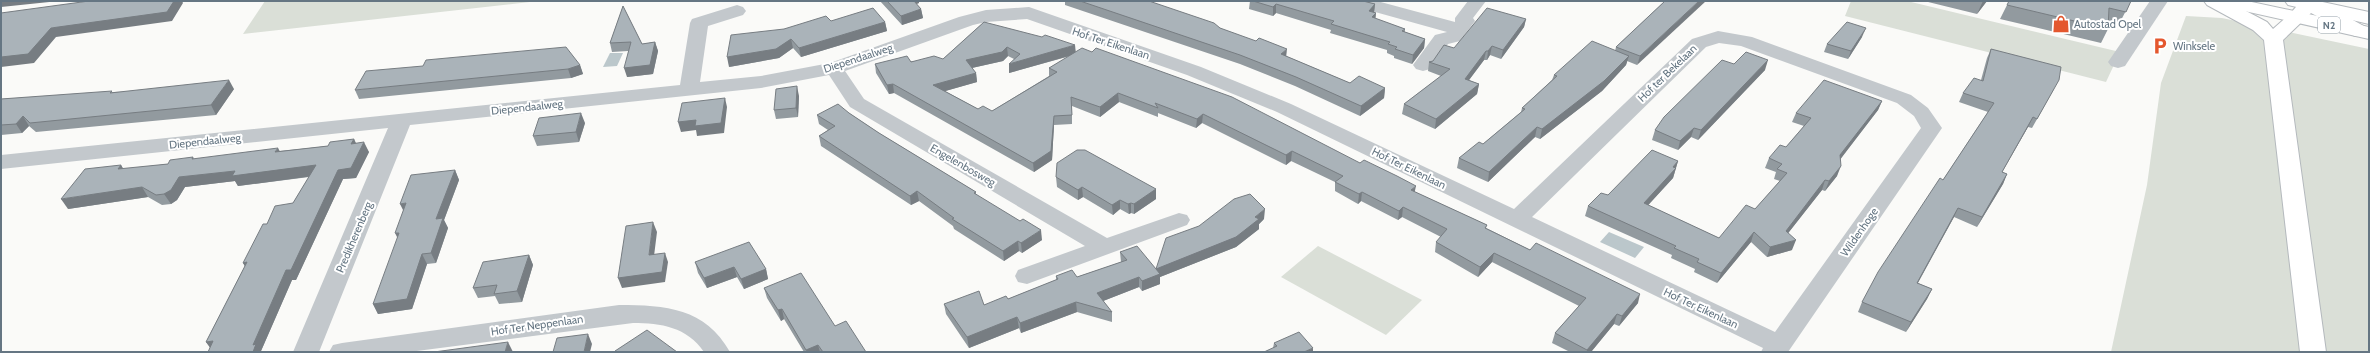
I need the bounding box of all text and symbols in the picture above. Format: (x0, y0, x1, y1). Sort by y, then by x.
shop icon: Autostad Opel (2051, 14, 2071, 34)
place label: Autostad Opel (2074, 17, 2141, 31)
road number: N2 (2318, 17, 2340, 33)
street label: Hof Ter Eikenlaan (1070, 24, 1152, 62)
parking icon: Winksele (2150, 36, 2170, 56)
place label: Winksele (2173, 39, 2215, 53)
street label: Diependaalweg (822, 40, 895, 76)
street label: Hof ter Bekelaan (1635, 41, 1699, 105)
street label: Diependaalweg (490, 96, 564, 118)
street label: Diependaalweg (168, 130, 242, 152)
street label: Engelenbosweg (928, 141, 999, 190)
street label: Hof Ter Eikenlaan (1370, 144, 1448, 192)
street label: Predikherenberg (333, 199, 375, 275)
street label: Wildenhoge (1837, 205, 1881, 259)
street label: Hof Ter Eikenlaan (1661, 285, 1741, 331)
street label: Hof Ter Neppenlaan (490, 312, 584, 338)

